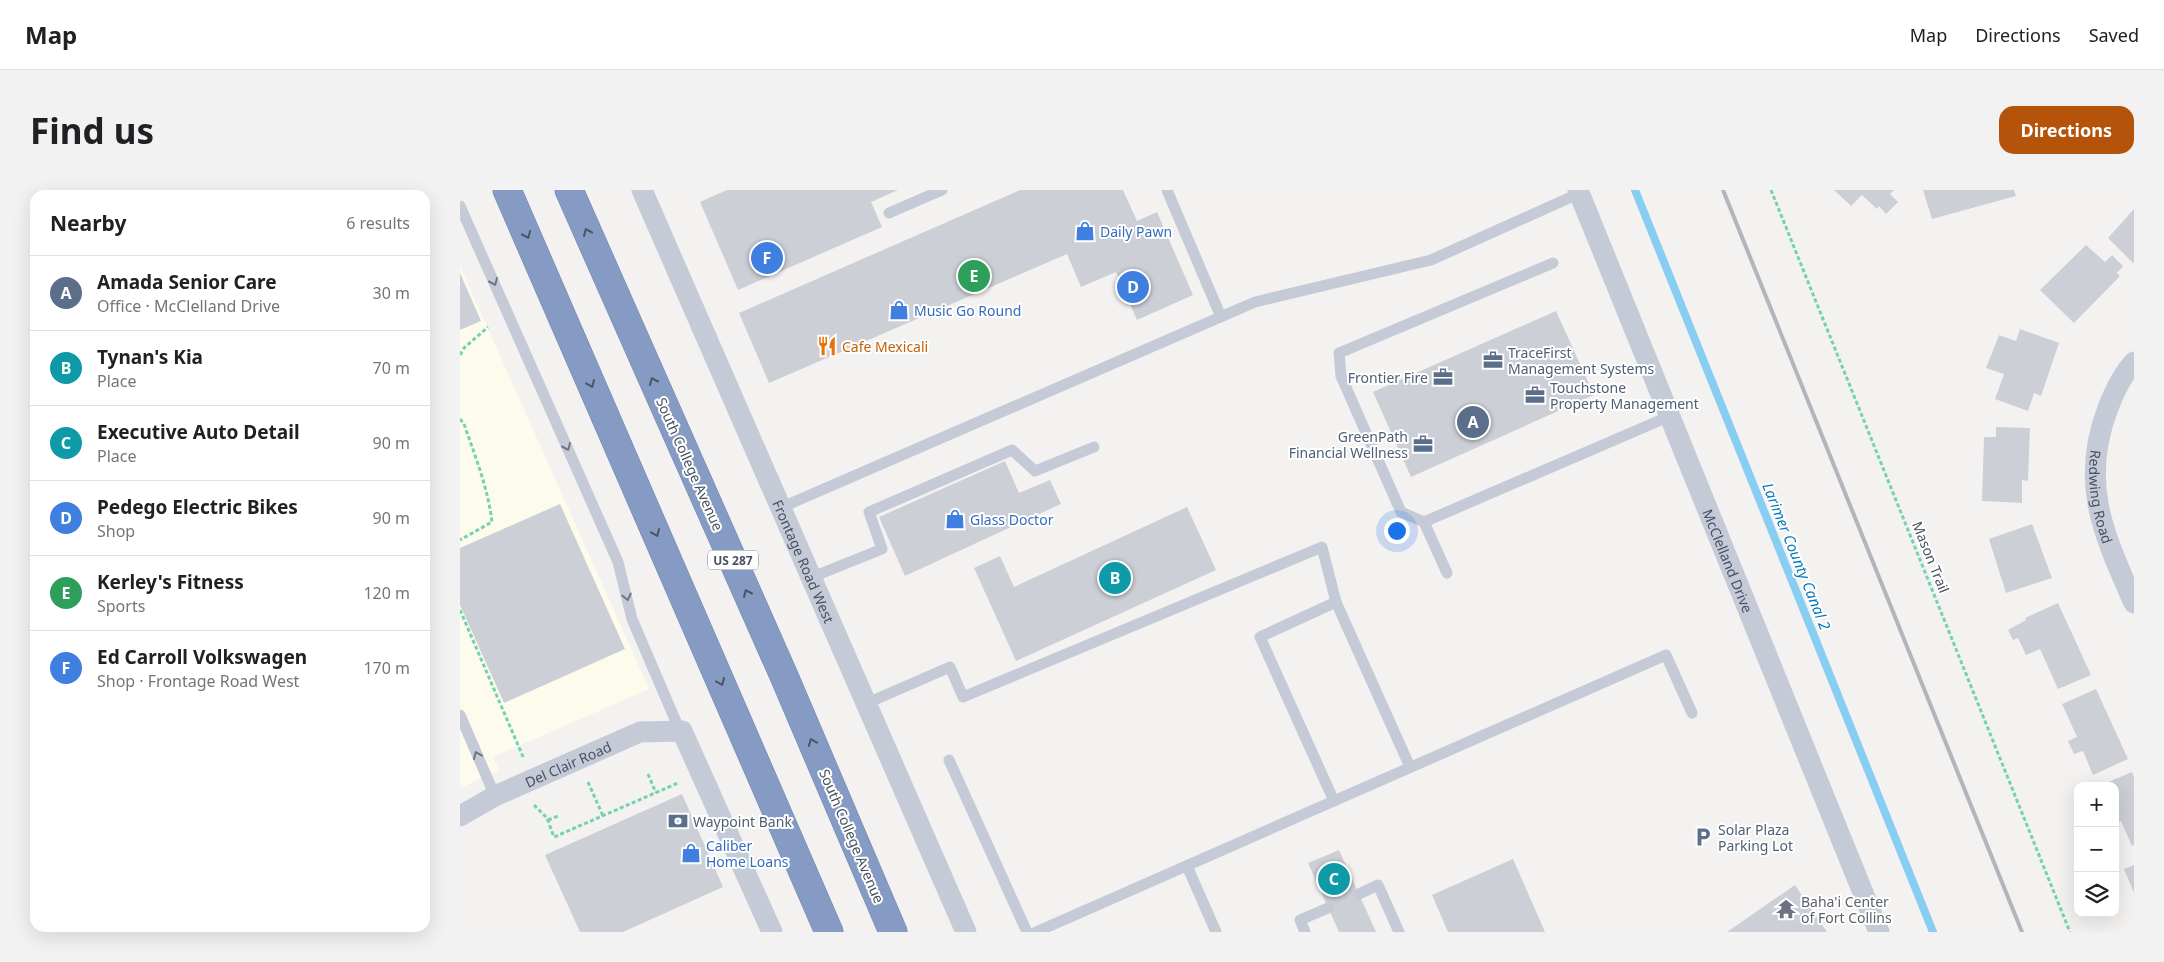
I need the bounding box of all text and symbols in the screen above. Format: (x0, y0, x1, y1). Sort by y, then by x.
text: Map (25, 18, 77, 51)
text: Map (1910, 23, 1947, 47)
text: Directions (1975, 23, 2061, 47)
text: Saved (2089, 23, 2139, 47)
button: Directions (1999, 106, 2134, 154)
text: Find us (30, 107, 154, 154)
text: Nearby (50, 209, 126, 237)
text: 6 results (346, 212, 410, 234)
shop icon: Daily Pawn (1074, 220, 1096, 242)
place label: Daily Pawn (1100, 222, 1172, 241)
one-way arrow (583, 228, 594, 237)
one-way arrow (520, 230, 531, 239)
pin: F (751, 239, 783, 277)
pin: E (958, 257, 990, 295)
pin: D (1117, 268, 1149, 306)
text: Amada Senior Care (97, 269, 277, 295)
one-way arrow (488, 277, 498, 286)
text: A (60, 282, 72, 304)
text: 30 m (373, 282, 410, 304)
text: Office · McClelland Drive (97, 295, 280, 317)
shop icon: Music Go Round (888, 299, 910, 321)
place label: Music Go Round (914, 301, 1021, 320)
restaurant icon: Cafe Mexicali (816, 335, 838, 357)
place label: Cafe Mexicali (842, 337, 928, 356)
place label: TraceFirst Management Systems (1508, 343, 1654, 378)
text: Tynan's Kia (97, 344, 203, 370)
office icon: TraceFirst Management Systems (1482, 349, 1504, 371)
text: B (61, 357, 71, 379)
text: 70 m (373, 357, 410, 379)
office icon: Frontier Fire (1432, 366, 1454, 388)
place label: Frontier Fire (1348, 368, 1428, 387)
text: Place (97, 370, 137, 392)
one-way arrow (649, 377, 660, 386)
place label: Touchstone Property Management (1550, 378, 1699, 413)
one-way arrow (585, 379, 596, 388)
office icon: Touchstone Property Management (1524, 384, 1546, 406)
street label: South College Avenue (652, 394, 728, 534)
pin: A (1457, 403, 1489, 441)
text: Executive Auto Detail (97, 419, 300, 445)
place label: GreenPath Financial Wellness (1289, 427, 1408, 462)
text: C (61, 432, 71, 454)
text: 90 m (373, 432, 410, 454)
office icon: GreenPath Financial Wellness (1412, 433, 1434, 455)
one-way arrow (561, 442, 572, 451)
text: Place (97, 445, 137, 467)
street label: Redwing Road (2086, 449, 2118, 546)
water label: Larimer County Canal 2 (1758, 479, 1836, 633)
text: Pedego Electric Bikes (97, 494, 298, 520)
street label: Frontage Road West (769, 497, 839, 626)
street label: McClelland Drive (1699, 506, 1758, 616)
text: D (60, 507, 72, 529)
text: 90 m (373, 507, 410, 529)
shop icon: Glass Doctor (944, 508, 966, 530)
place label: Glass Doctor (970, 510, 1054, 529)
your location (1384, 518, 1410, 544)
street label: Mason Trail (1908, 518, 1954, 596)
text: Shop (97, 520, 135, 542)
one-way arrow (650, 528, 660, 537)
road number: US 287 (708, 550, 758, 570)
pin: B (1099, 559, 1131, 597)
text: Kerley's Fitness (97, 569, 244, 595)
text: E (62, 582, 70, 604)
text: 120 m (363, 582, 410, 604)
one-way arrow (743, 589, 754, 598)
one-way arrow (621, 593, 632, 602)
text: Sports (97, 595, 145, 617)
text: Ed Carroll Volkswagen (97, 644, 307, 670)
text: F (62, 657, 70, 679)
text: 170 m (363, 657, 410, 679)
text: Shop · Frontage Road West (97, 670, 299, 692)
one-way arrow (714, 677, 725, 686)
street label: Del Clair Road (522, 736, 614, 791)
one-way arrow (808, 738, 818, 747)
one-way arrow (473, 752, 483, 760)
street label: South College Avenue (815, 766, 889, 906)
map controls (2074, 782, 2119, 917)
button: + (2074, 782, 2119, 827)
bank icon: Waypoint Bank (667, 810, 689, 832)
place label: Waypoint Bank (693, 812, 792, 831)
place label: Solar Plaza Parking Lot (1718, 820, 1793, 855)
parking icon: Solar Plaza Parking Lot (1692, 826, 1714, 848)
button: − (2074, 827, 2119, 872)
place label: Caliber Home Loans (706, 836, 789, 871)
shop icon: Caliber Home Loans (680, 842, 702, 864)
pin: C (1318, 860, 1350, 898)
button: layers (2074, 872, 2119, 917)
place label: Baha'i Center of Fort Collins (1801, 892, 1892, 927)
temple icon: Baha'i Center of Fort Collins (1775, 898, 1797, 920)

